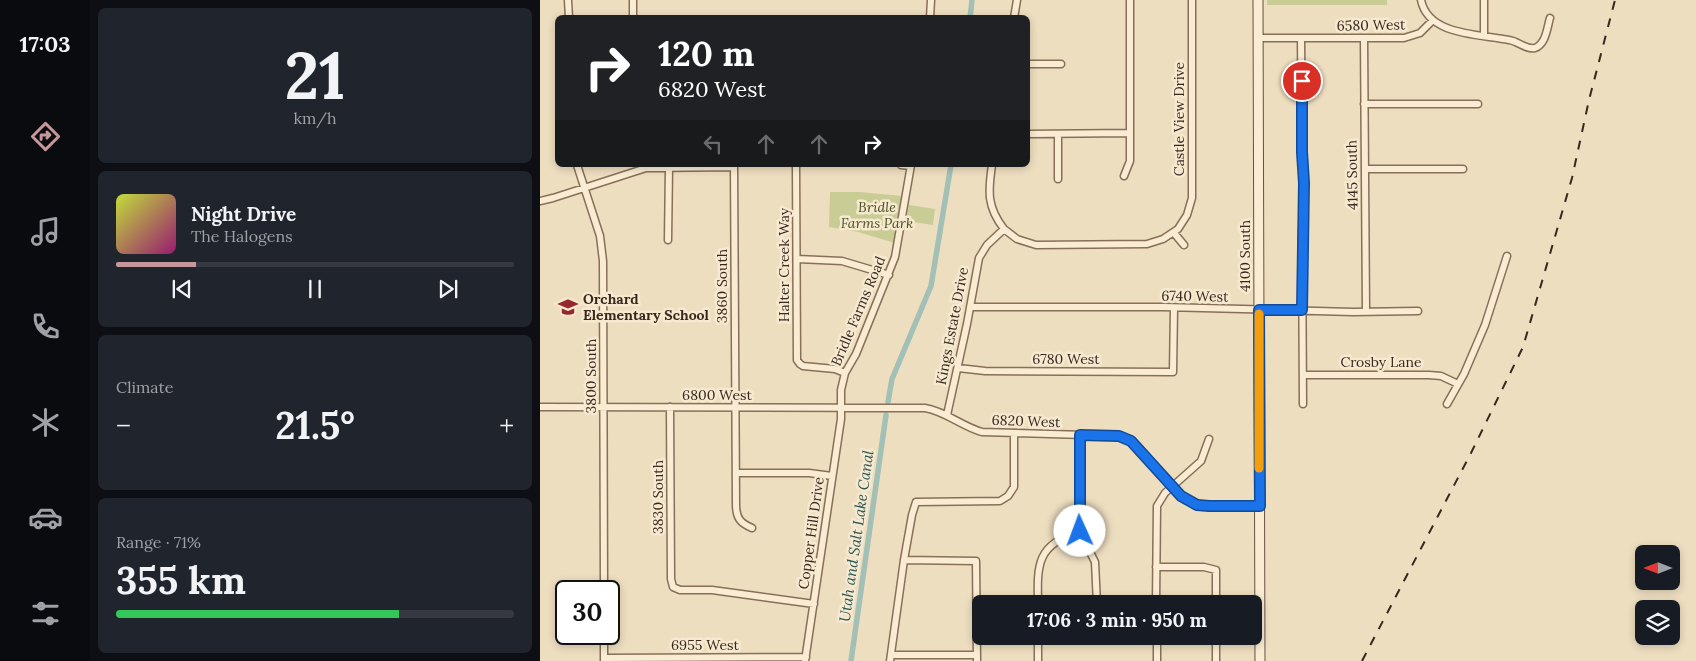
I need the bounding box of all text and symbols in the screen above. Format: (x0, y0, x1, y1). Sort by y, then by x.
street label: 6580 West (1336, 15, 1406, 35)
text: 17:03 (19, 30, 71, 58)
text: 120 m (658, 31, 755, 76)
text: 21 (284, 34, 346, 117)
icon: right (575, 35, 640, 100)
pin (1281, 60, 1323, 102)
street label: Castle View Drive (1170, 61, 1188, 176)
icon: arrive (1288, 67, 1316, 95)
text: 6820 West (658, 75, 766, 103)
text: km/h (293, 108, 337, 128)
icon: directions (28, 119, 63, 154)
icon: left (699, 130, 727, 158)
icon: ahead (752, 130, 780, 158)
icon: ahead (805, 130, 833, 158)
icon: right (858, 130, 886, 158)
street label: 4145 South (1342, 140, 1362, 210)
park label: Bridle Farms Park (841, 198, 913, 232)
text: Night Drive (191, 202, 296, 226)
street label: Halter Creek Way (775, 207, 793, 322)
icon: music (28, 214, 63, 249)
street label: 4100 South (1236, 220, 1254, 292)
text: The Halogens (191, 226, 293, 246)
street label: 3860 South (713, 249, 731, 323)
street label: Bridle Farms Road (827, 253, 889, 369)
street label: Kings Estate Drive (932, 265, 972, 386)
icon: previous (168, 275, 196, 303)
icon: pause (301, 275, 329, 303)
icon: next (434, 275, 462, 303)
street label: 6740 West (1161, 286, 1229, 306)
place label: Orchard Elementary School (583, 290, 709, 324)
school or university icon: Orchard Elementary School (557, 296, 579, 318)
icon: phone (28, 309, 63, 344)
street label: 3800 South (582, 338, 600, 414)
street label: 6780 West (1032, 350, 1100, 368)
street label: Crosby Lane (1340, 353, 1422, 371)
text: Climate (116, 377, 173, 397)
street label: 6800 West (682, 386, 753, 404)
text: 21.5° (275, 401, 355, 449)
icon: climate (28, 405, 63, 440)
text: − (116, 408, 131, 444)
text: + (499, 408, 514, 444)
street label: 6820 West (991, 411, 1061, 431)
water label: Utah and Salt Lake Canal (835, 448, 878, 623)
street label: 3830 South (649, 460, 667, 534)
street label: Copper Hill Drive (794, 475, 828, 590)
icon: car (28, 500, 63, 535)
position arrow (1053, 504, 1105, 556)
text: Range · 71% (116, 532, 201, 552)
north arrow (1635, 545, 1680, 590)
map controls (1635, 545, 1680, 645)
text: 355 km (116, 556, 246, 604)
speed limit sign: 30 (555, 580, 620, 645)
icon: filters (28, 596, 63, 631)
button: layers (1635, 600, 1680, 645)
text: 17:06 · 3 min · 950 m (1027, 608, 1207, 632)
street label: 6955 West (671, 636, 740, 654)

